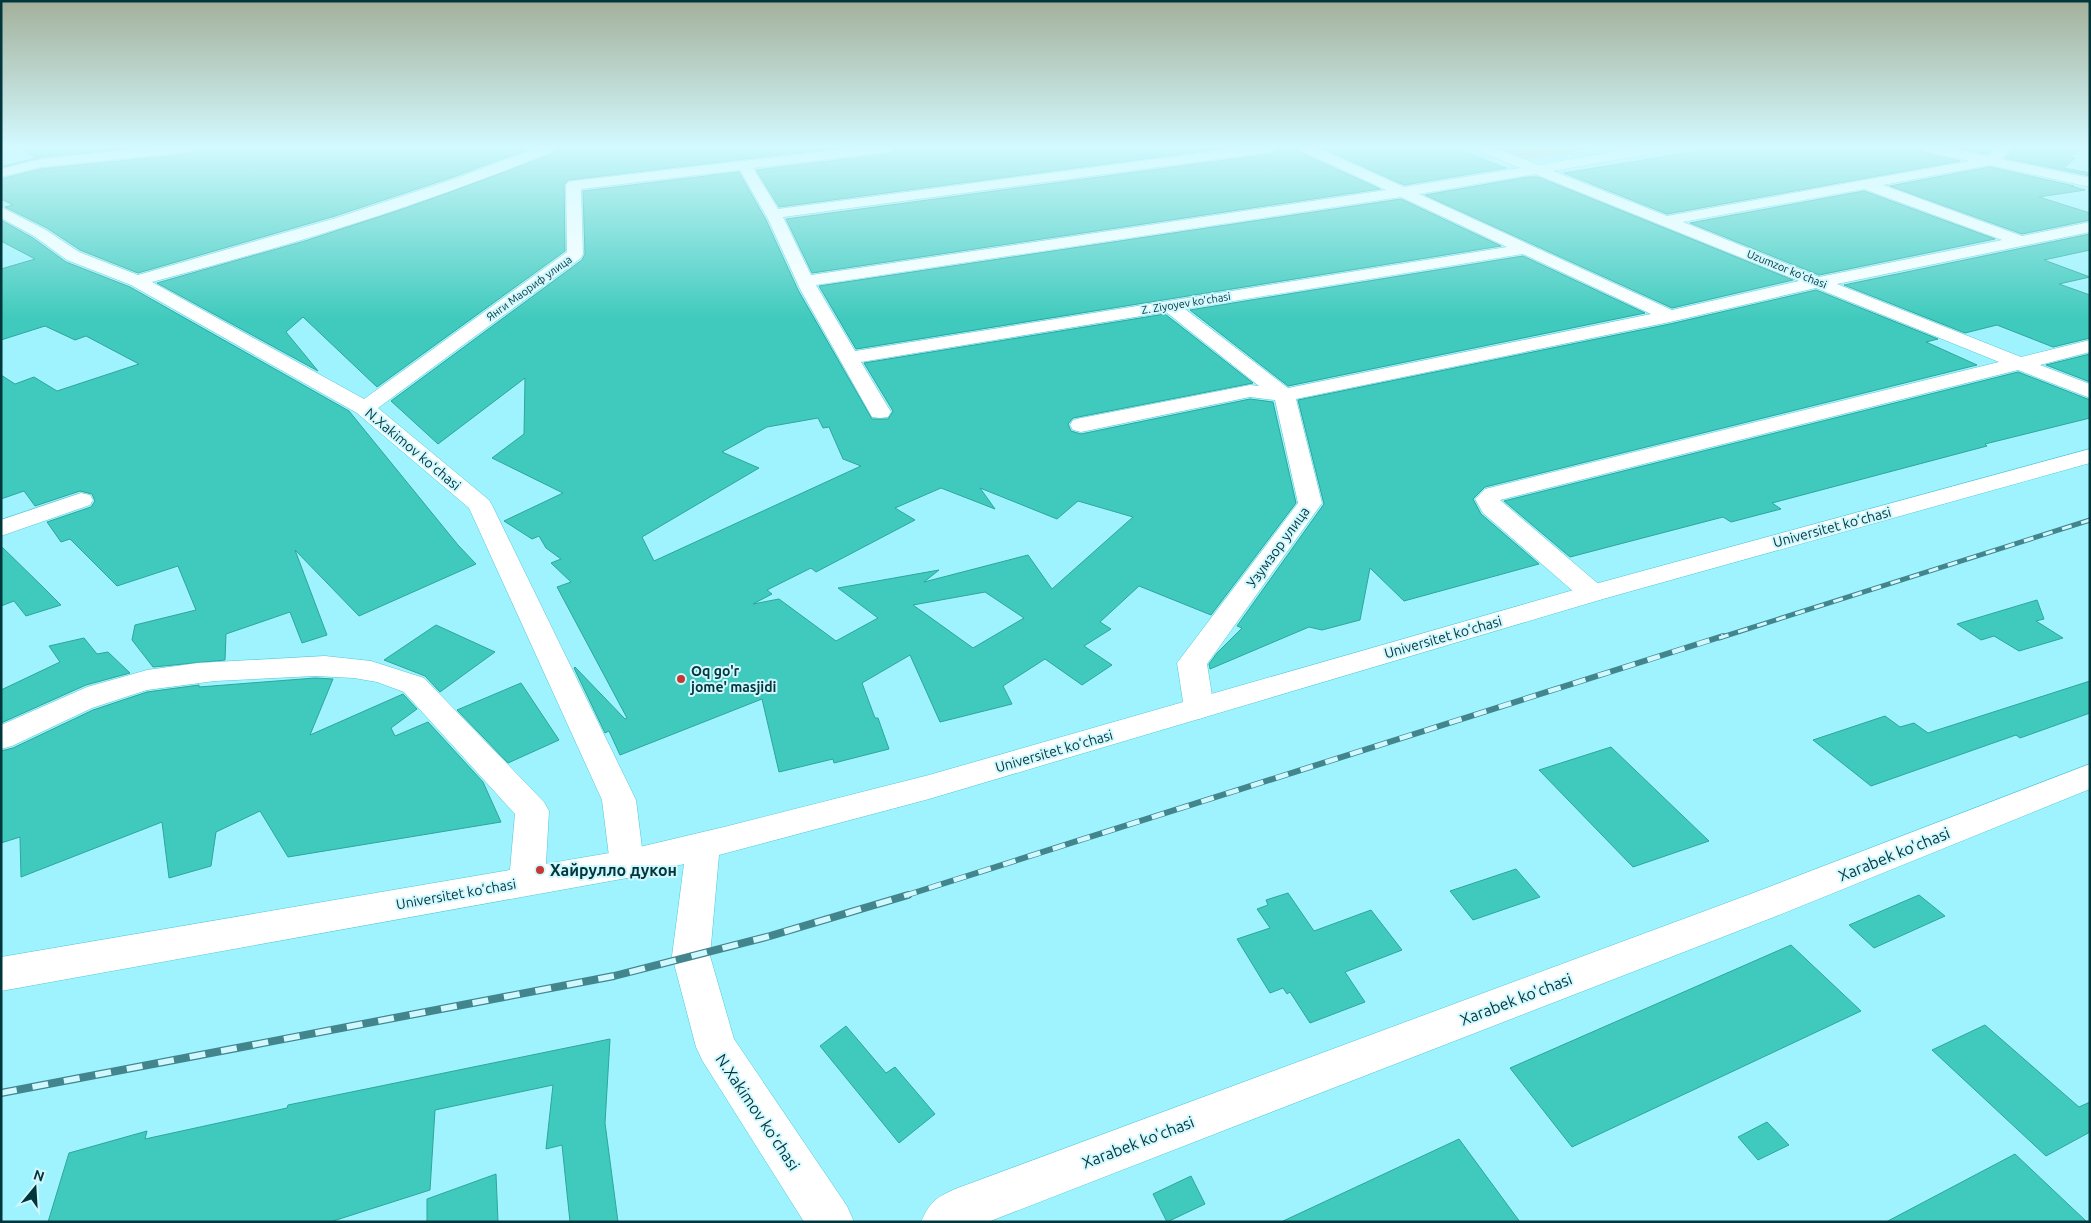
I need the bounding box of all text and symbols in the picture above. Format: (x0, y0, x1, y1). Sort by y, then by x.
street label: Uzumzor koʻchasi (1745, 248, 1829, 290)
street label: Янги Маориф улица (484, 253, 574, 323)
street label: Z. Ziyoyev ko'chasi (1141, 290, 1231, 316)
street label: N.Xakimov koʻchasi (362, 404, 464, 494)
street label: Узумзор улица (1243, 503, 1313, 591)
street label: Universitet kо‘chasi (1771, 504, 1893, 550)
street label: Universitet kо‘chasi (1382, 613, 1504, 661)
place label: Oq go'r jome' masjidi (690, 663, 777, 695)
marker: Oq go'r jome' masjidi (675, 673, 687, 685)
street label: Universitet kо‘chasi (993, 727, 1115, 775)
street label: Xarabek ko'chasi (1836, 823, 1952, 885)
place label: Хайрулло дукон (550, 861, 677, 879)
marker: Хайрулло дукон (534, 864, 546, 876)
street label: Universitet kо‘chasi (395, 876, 517, 912)
street label: Xarabek ko'chasi (1457, 969, 1575, 1029)
street label: N.Xakimov koʻchasi (712, 1050, 804, 1174)
street label: Xarabek ko'chasi (1079, 1112, 1197, 1172)
north arrow (10, 1163, 60, 1213)
text: N (32, 1166, 46, 1185)

